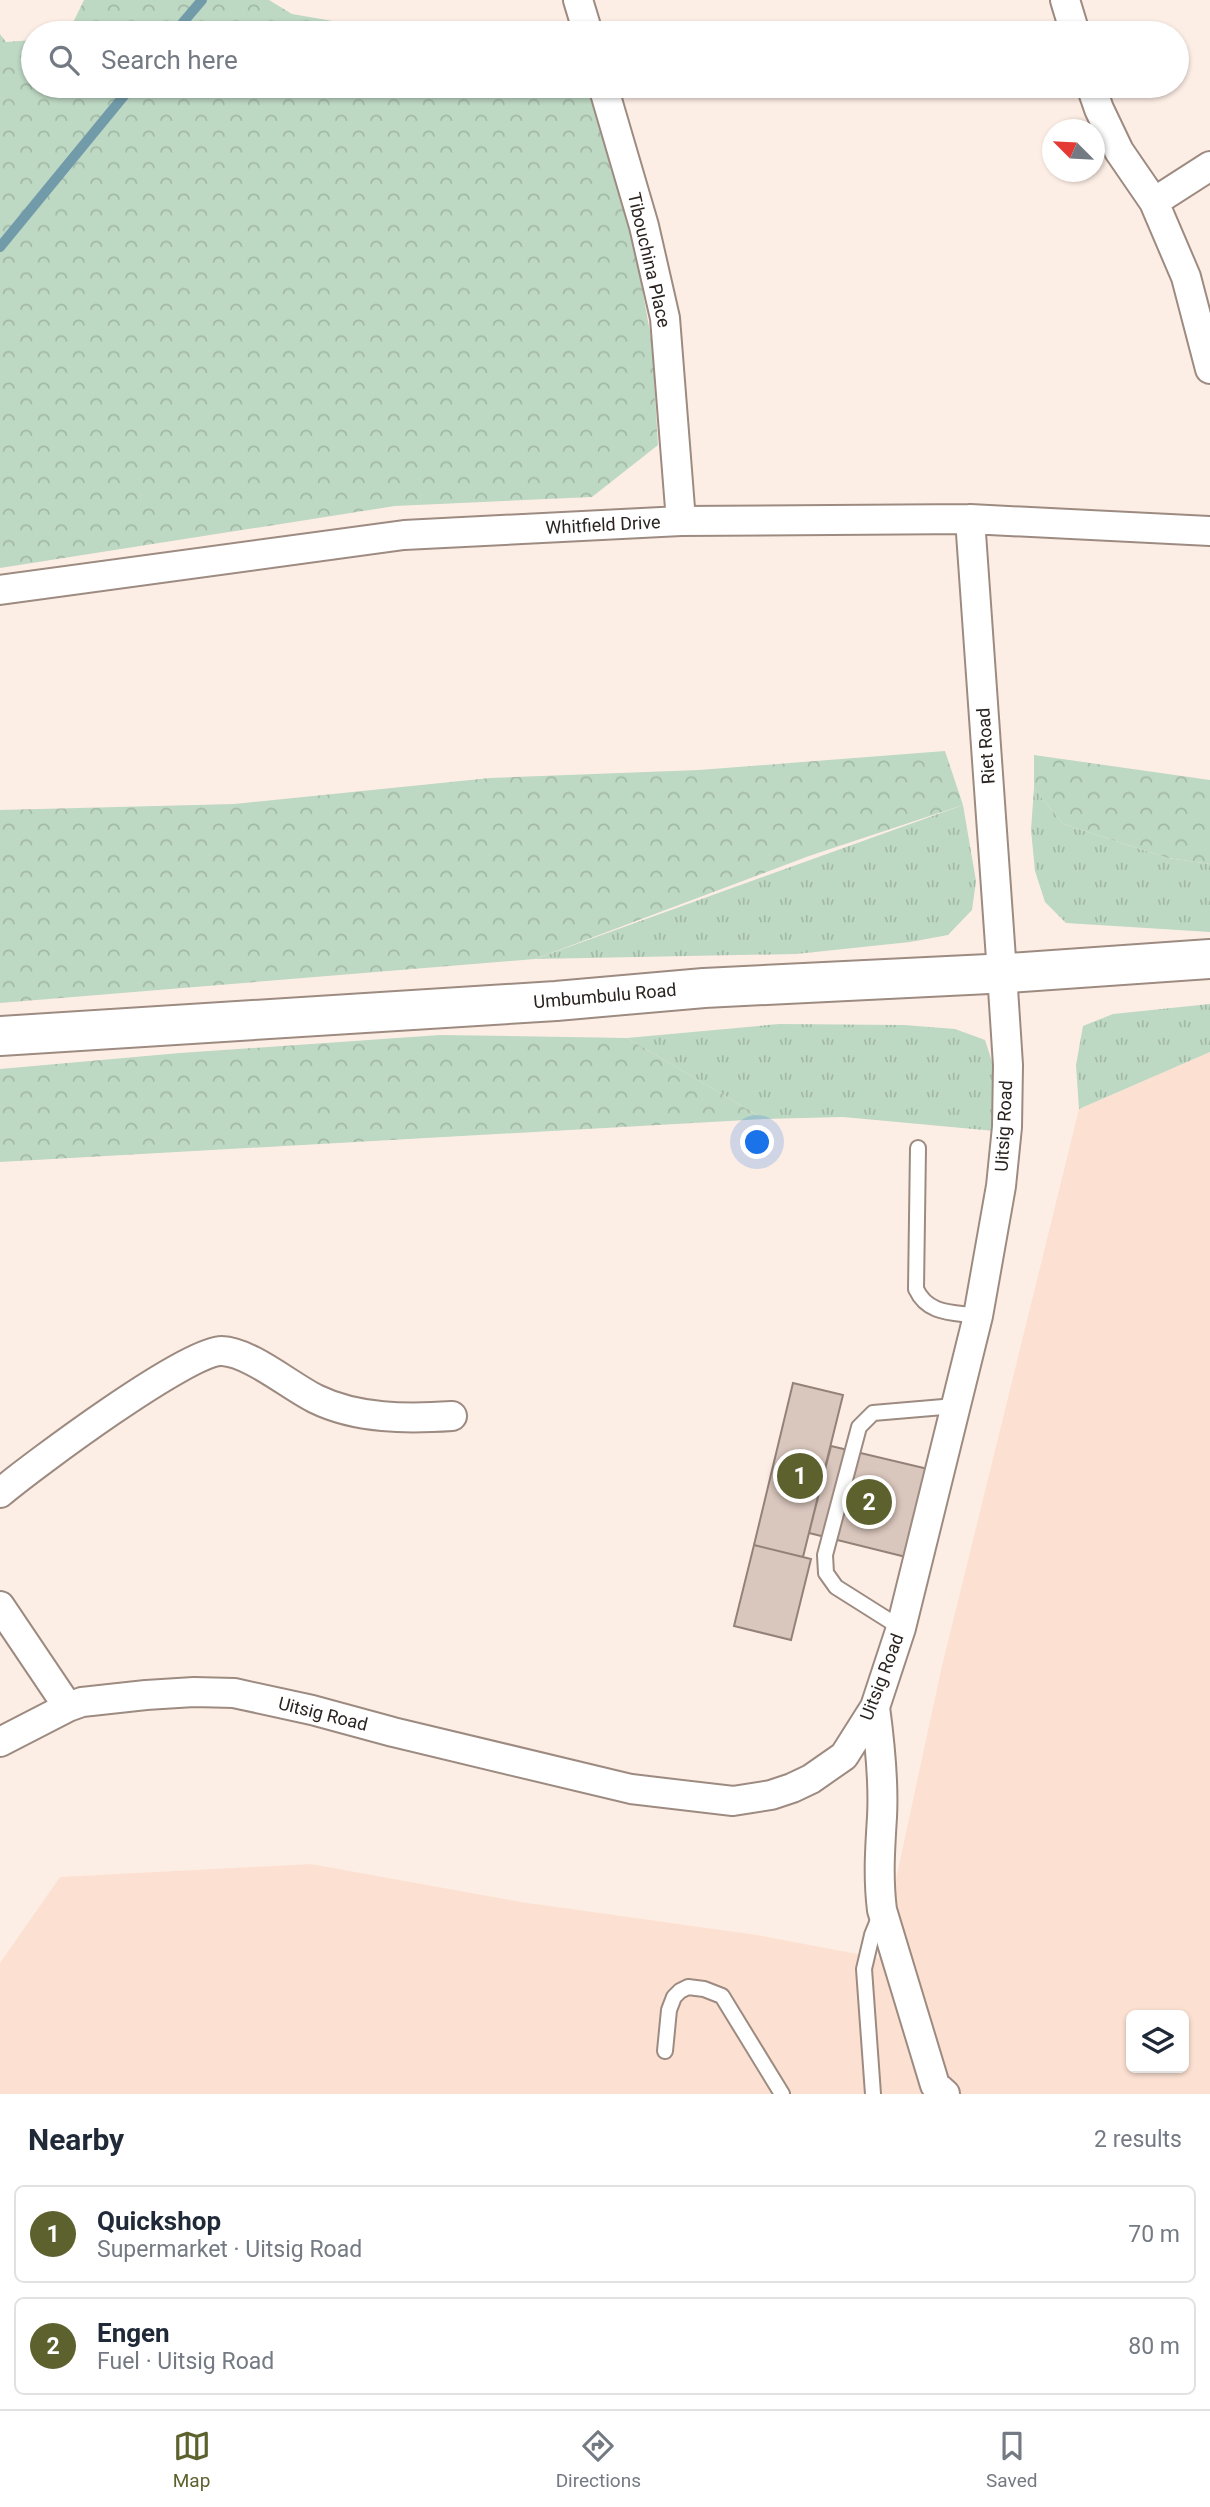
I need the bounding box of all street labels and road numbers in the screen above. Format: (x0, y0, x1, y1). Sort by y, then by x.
street label: Tibouchina Place (624, 190, 675, 329)
street label: Whitfield Drive (545, 511, 661, 538)
street label: Riet Road (972, 707, 999, 785)
street label: Umbumbulu Road (533, 979, 677, 1012)
street label: Uitsig Road (991, 1080, 1016, 1172)
street label: Uitsig Road (855, 1630, 908, 1723)
street label: Uitsig Road (276, 1692, 370, 1735)

